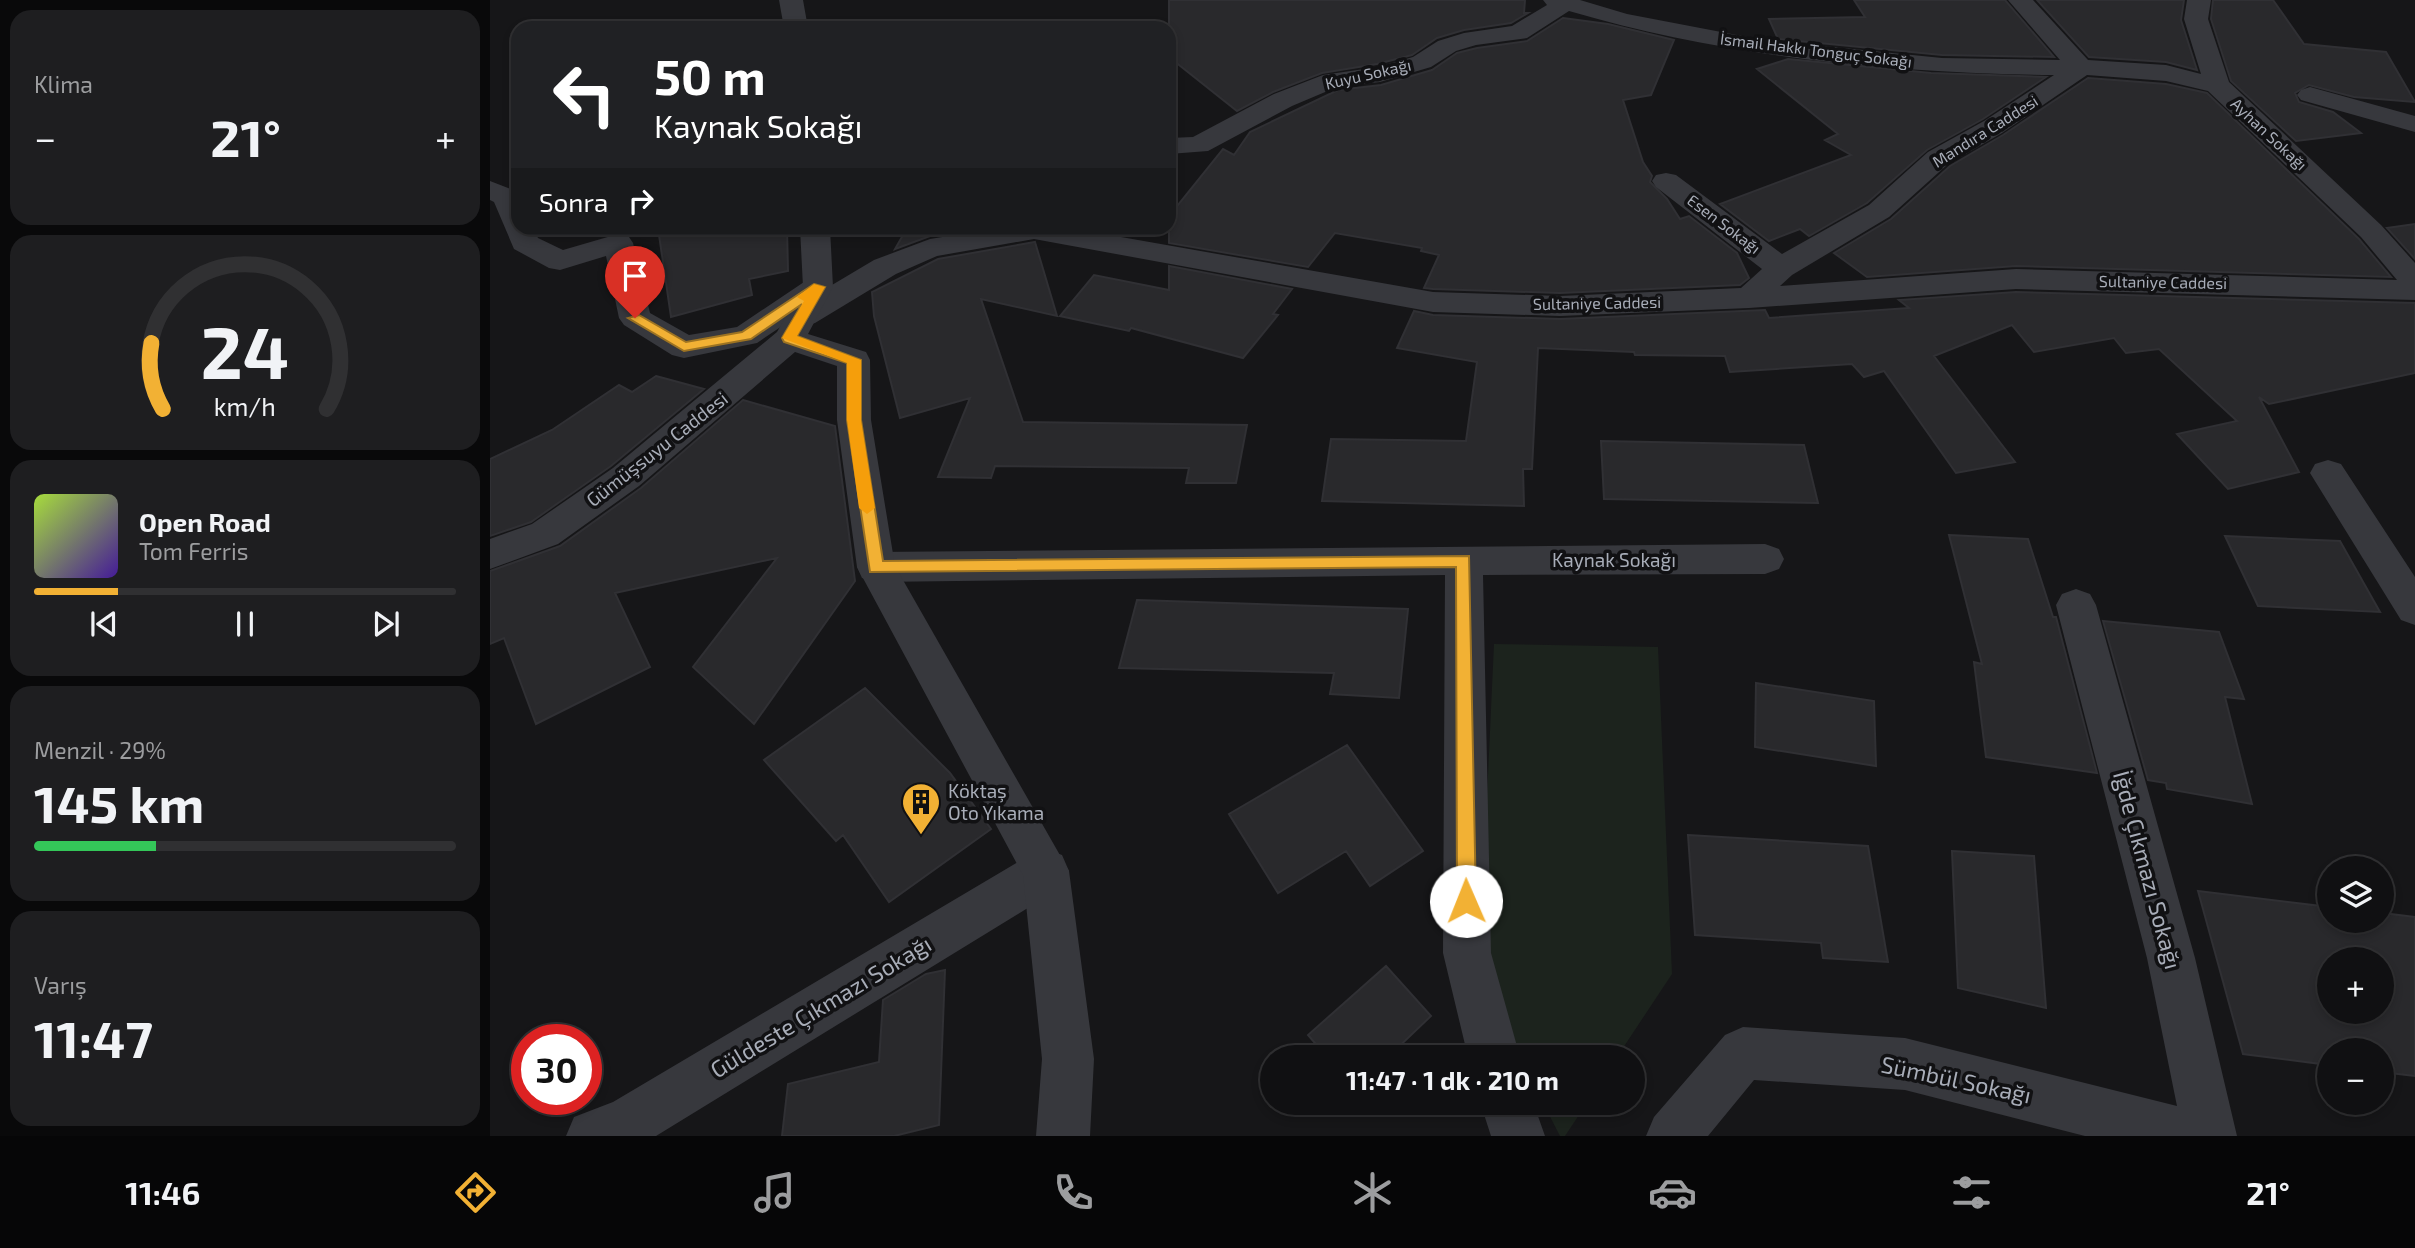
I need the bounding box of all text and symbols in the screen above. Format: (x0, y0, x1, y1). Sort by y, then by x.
street label: İsmail Hakkı Tonguç Sokağı (1719, 28, 1913, 72)
text: 50 m (654, 46, 766, 105)
icon: left (539, 49, 630, 140)
street label: Kuyu Sokağı (1323, 54, 1413, 93)
text: Klima (34, 70, 93, 98)
street label: Mandıra Caddesi (1928, 90, 2041, 171)
street label: Ayhan Sokağı (2227, 94, 2311, 174)
text: 21° (210, 105, 281, 167)
text: Kaynak Sokağı (654, 106, 862, 144)
text: − (34, 114, 56, 160)
text: + (435, 114, 456, 160)
icon: right (622, 182, 660, 220)
text: Sonra (539, 186, 608, 217)
street label: Esen Sokağı (1684, 190, 1765, 257)
pin (605, 246, 665, 318)
icon: arrive (616, 257, 654, 295)
street label: Sultaniye Caddesi (2099, 271, 2227, 292)
street label: Sultaniye Caddesi (1533, 292, 1661, 313)
text: 24 (201, 306, 289, 394)
street label: Gümüşsuyu Caddesi (581, 386, 733, 512)
text: km/h (214, 391, 276, 421)
text: Open Road (139, 506, 271, 537)
text: Tom Ferris (139, 537, 248, 565)
street label: Kaynak Sokağı (1552, 548, 1676, 571)
icon: previous (85, 605, 123, 643)
icon: pause (226, 605, 264, 643)
icon: next (367, 605, 405, 643)
text: Menzil · 29% (34, 736, 166, 764)
street label: İğde Çıkmazı Sokağı (2107, 767, 2188, 972)
text: 145 km (34, 771, 204, 833)
place label: Köktaş Oto Yıkama (948, 779, 1044, 824)
building icon: Köktaş Oto Yıkama (900, 781, 942, 836)
map controls (2317, 856, 2394, 1115)
button: layers (2317, 856, 2394, 933)
position arrow (1429, 864, 1503, 938)
street label: Güldeste Çıkmazı Sokağı (705, 929, 936, 1084)
button: + (2317, 947, 2394, 1024)
text: Varış (34, 971, 87, 999)
text: 11:47 (34, 1006, 153, 1068)
speed limit sign: 30 (511, 1024, 602, 1115)
button: − (2317, 1038, 2394, 1115)
street label: Sümbül Sokağı (1879, 1049, 2034, 1109)
text: 11:47 · 1 dk · 210 m (1346, 1064, 1559, 1095)
icon: directions (451, 1168, 500, 1217)
icon: music (750, 1168, 799, 1217)
icon: phone (1049, 1168, 1098, 1217)
icon: climate (1348, 1168, 1397, 1217)
icon: car (1648, 1168, 1697, 1217)
icon: filters (1947, 1168, 1996, 1217)
text: 11:46 (125, 1173, 200, 1211)
text: 21° (2246, 1173, 2290, 1211)

